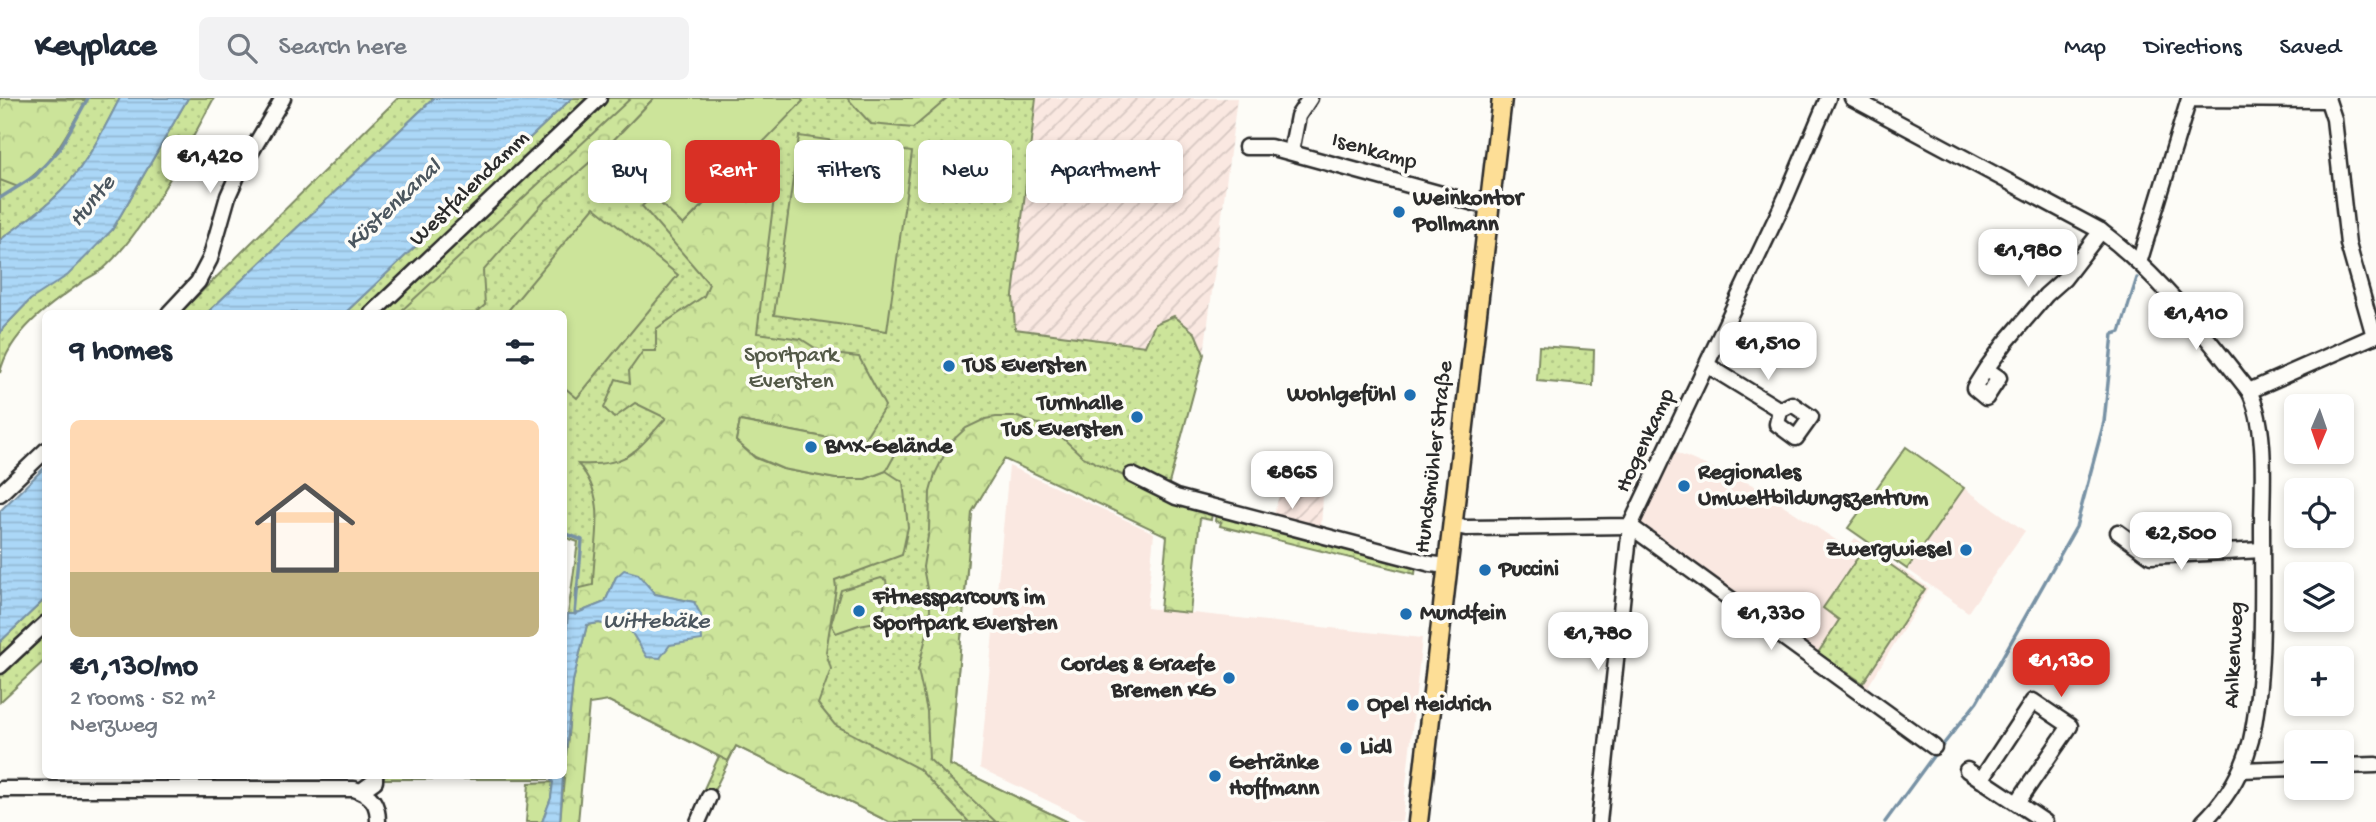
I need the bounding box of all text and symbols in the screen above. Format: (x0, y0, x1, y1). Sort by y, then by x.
search box (199, 17, 689, 80)
text: Keyplace (35, 29, 157, 67)
icon: search (223, 29, 261, 67)
text: Search here (279, 33, 407, 64)
text: Map (2064, 34, 2106, 63)
text: Directions (2144, 34, 2242, 63)
text: Saved (2280, 34, 2341, 63)
street label: Westfalendamm (405, 125, 535, 253)
street label: Isenkamp (1328, 127, 1420, 177)
pin: €1,420 (153, 136, 267, 195)
chip: Buy (588, 140, 671, 203)
chip: Rent (685, 140, 780, 203)
chip: Filters (794, 140, 904, 203)
chip: New (918, 140, 1012, 203)
chip: Apartment (1026, 140, 1183, 203)
text: €1,420 (177, 144, 243, 171)
water label: Küstenkanal (340, 153, 449, 258)
water label: Hunte (63, 169, 124, 234)
place label: Weinkontor Pollmann (1411, 186, 1526, 239)
marker: Weinkontor Pollmann (1391, 204, 1407, 220)
pin: €1,980 (1971, 230, 2085, 289)
text: €1,980 (1994, 238, 2062, 265)
pin: €1,410 (2139, 292, 2253, 352)
text: €1,410 (2164, 301, 2228, 328)
pin: €1,510 (1711, 322, 1825, 382)
text: €1,510 (1736, 331, 1800, 358)
icon: filters (501, 333, 539, 371)
text: 9 homes (70, 335, 172, 370)
park label: Sportpark Eversten (744, 343, 841, 396)
place label: TUS Eversten (961, 353, 1087, 380)
marker: TUS Eversten (941, 358, 957, 374)
street label: Hundsmühler Straße (1410, 358, 1460, 555)
place label: Wohlgefühl (1286, 382, 1396, 409)
street label: Hogenkamp (1610, 385, 1682, 497)
marker: Wohlgefühl (1402, 387, 1418, 403)
place label: Turnhalle TuS Eversten (1000, 391, 1124, 444)
north arrow (2284, 394, 2354, 464)
map controls (2284, 394, 2354, 800)
marker: Turnhalle TuS Eversten (1129, 409, 1145, 425)
place label: BMX-Gelände (824, 434, 954, 461)
marker: BMX-Gelände (803, 439, 819, 455)
pin: €865 (1251, 452, 1333, 511)
text: €865 (1267, 460, 1317, 487)
place label: Regionales Umweltbildungszentrum (1697, 460, 1929, 513)
icon: home (242, 465, 368, 591)
marker: Regionales Umweltbildungszentrum (1676, 478, 1692, 494)
button: locate (2284, 478, 2354, 548)
pin: €2,500 (2124, 512, 2238, 572)
text: €2,500 (2146, 521, 2216, 548)
place label: Zwergwiesel (1826, 537, 1952, 564)
marker: Zwergwiesel (1958, 542, 1974, 558)
place label: Puccini (1497, 557, 1559, 584)
marker: Puccini (1477, 562, 1493, 578)
button: layers (2284, 562, 2354, 632)
place label: Fitnessparcours im Sportpark Eversten (872, 585, 1059, 638)
pin: €1,330 (1714, 592, 1828, 652)
place label: Mundfein (1420, 601, 1507, 628)
text: €1,330 (1737, 601, 1805, 628)
street label: Ahlkenweg (2219, 601, 2251, 709)
marker: Fitnessparcours im Sportpark Eversten (851, 603, 867, 619)
marker: Mundfein (1398, 606, 1414, 622)
water label: Wittebäke (603, 608, 711, 637)
pin: €1,780 (1541, 612, 1655, 672)
text: €1,780 (1564, 621, 1632, 648)
pin: €1,130 (2004, 640, 2118, 699)
button: + (2284, 646, 2354, 716)
text: €1,130 (2029, 648, 2093, 675)
text: €1,130/mo (70, 651, 198, 686)
place label: Cordes & Graefe Bremen KG (1061, 652, 1216, 705)
marker: Cordes & Graefe Bremen KG (1221, 670, 1237, 686)
text: 2 rooms · 52 m² (70, 686, 216, 713)
place label: Opel Heidrich (1367, 692, 1492, 719)
marker: Opel Heidrich (1345, 697, 1361, 713)
text: Nerzweg (70, 713, 158, 740)
button: − (2284, 730, 2354, 800)
place label: Lidl (1360, 735, 1392, 762)
marker: Lidl (1338, 740, 1354, 756)
place label: Getränke Hoffmann (1229, 750, 1320, 803)
marker: Getränke Hoffmann (1207, 768, 1223, 784)

